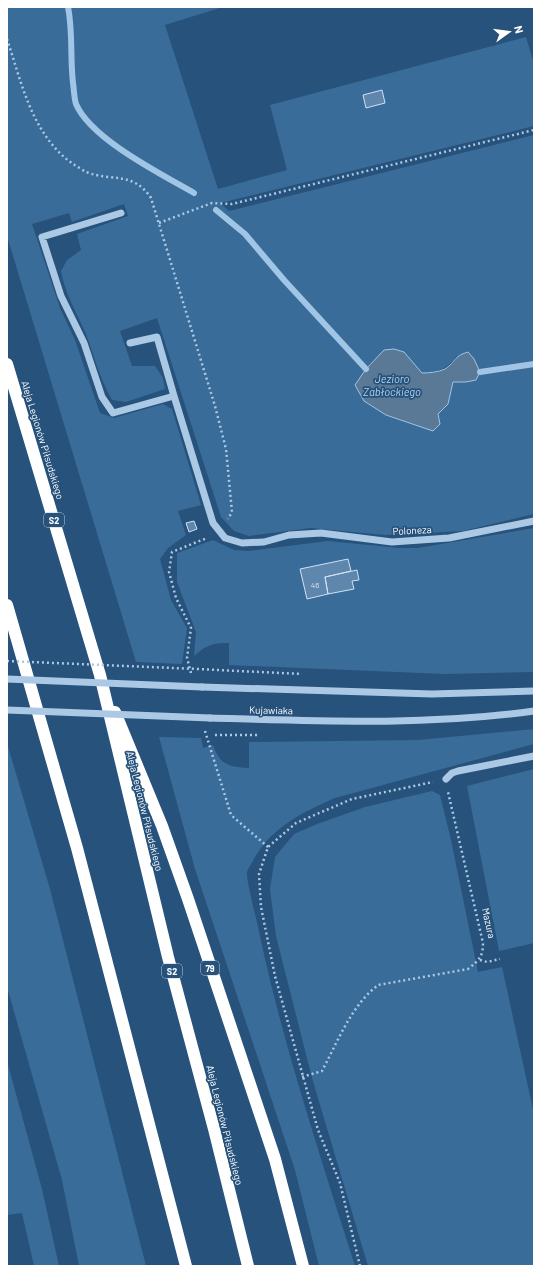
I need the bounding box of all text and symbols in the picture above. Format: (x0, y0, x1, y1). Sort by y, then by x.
north arrow (489, 12, 529, 52)
text: N (512, 24, 526, 35)
water label: Jezioro Zabłockiego (363, 372, 421, 398)
street label: Aleja Legionów Piłsudskiego (19, 379, 67, 501)
road number: S2 (44, 513, 64, 527)
street label: Poloneza (392, 523, 432, 537)
house number: 46 (311, 580, 319, 590)
street label: Kujawiaka (249, 704, 293, 716)
street label: Aleja Legionów Piłsudskiego (124, 750, 166, 872)
street label: Mazura (480, 907, 498, 939)
road number: 79 (201, 961, 219, 975)
road number: S2 (162, 964, 182, 978)
street label: Aleja Legionów Piłsudskiego (204, 1064, 246, 1186)

